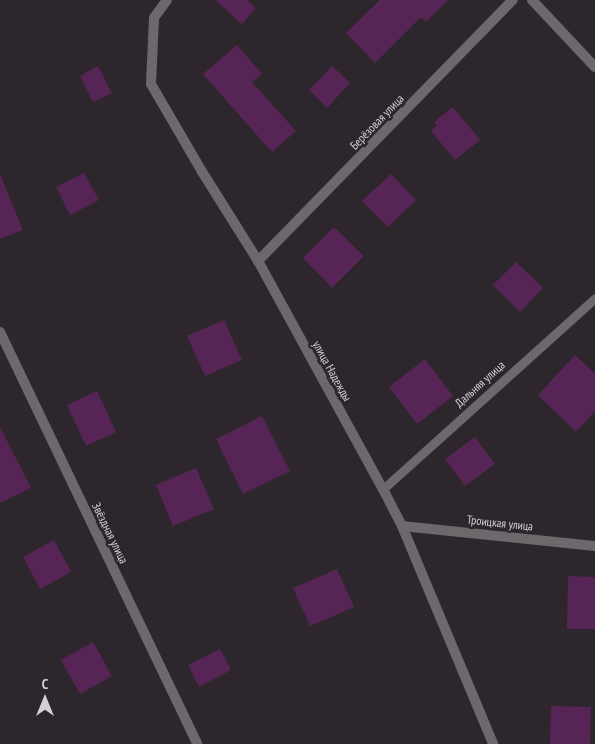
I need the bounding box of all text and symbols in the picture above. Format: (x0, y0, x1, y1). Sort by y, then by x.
street label: Берёзовая улица (347, 91, 407, 153)
street label: улица Надежды (309, 338, 355, 404)
street label: Дальняя улица (452, 358, 508, 410)
street label: Звёздная улица (89, 500, 131, 566)
street label: Троицкая улица (466, 512, 534, 534)
north arrow (20, 674, 70, 724)
text: С (42, 675, 48, 693)

